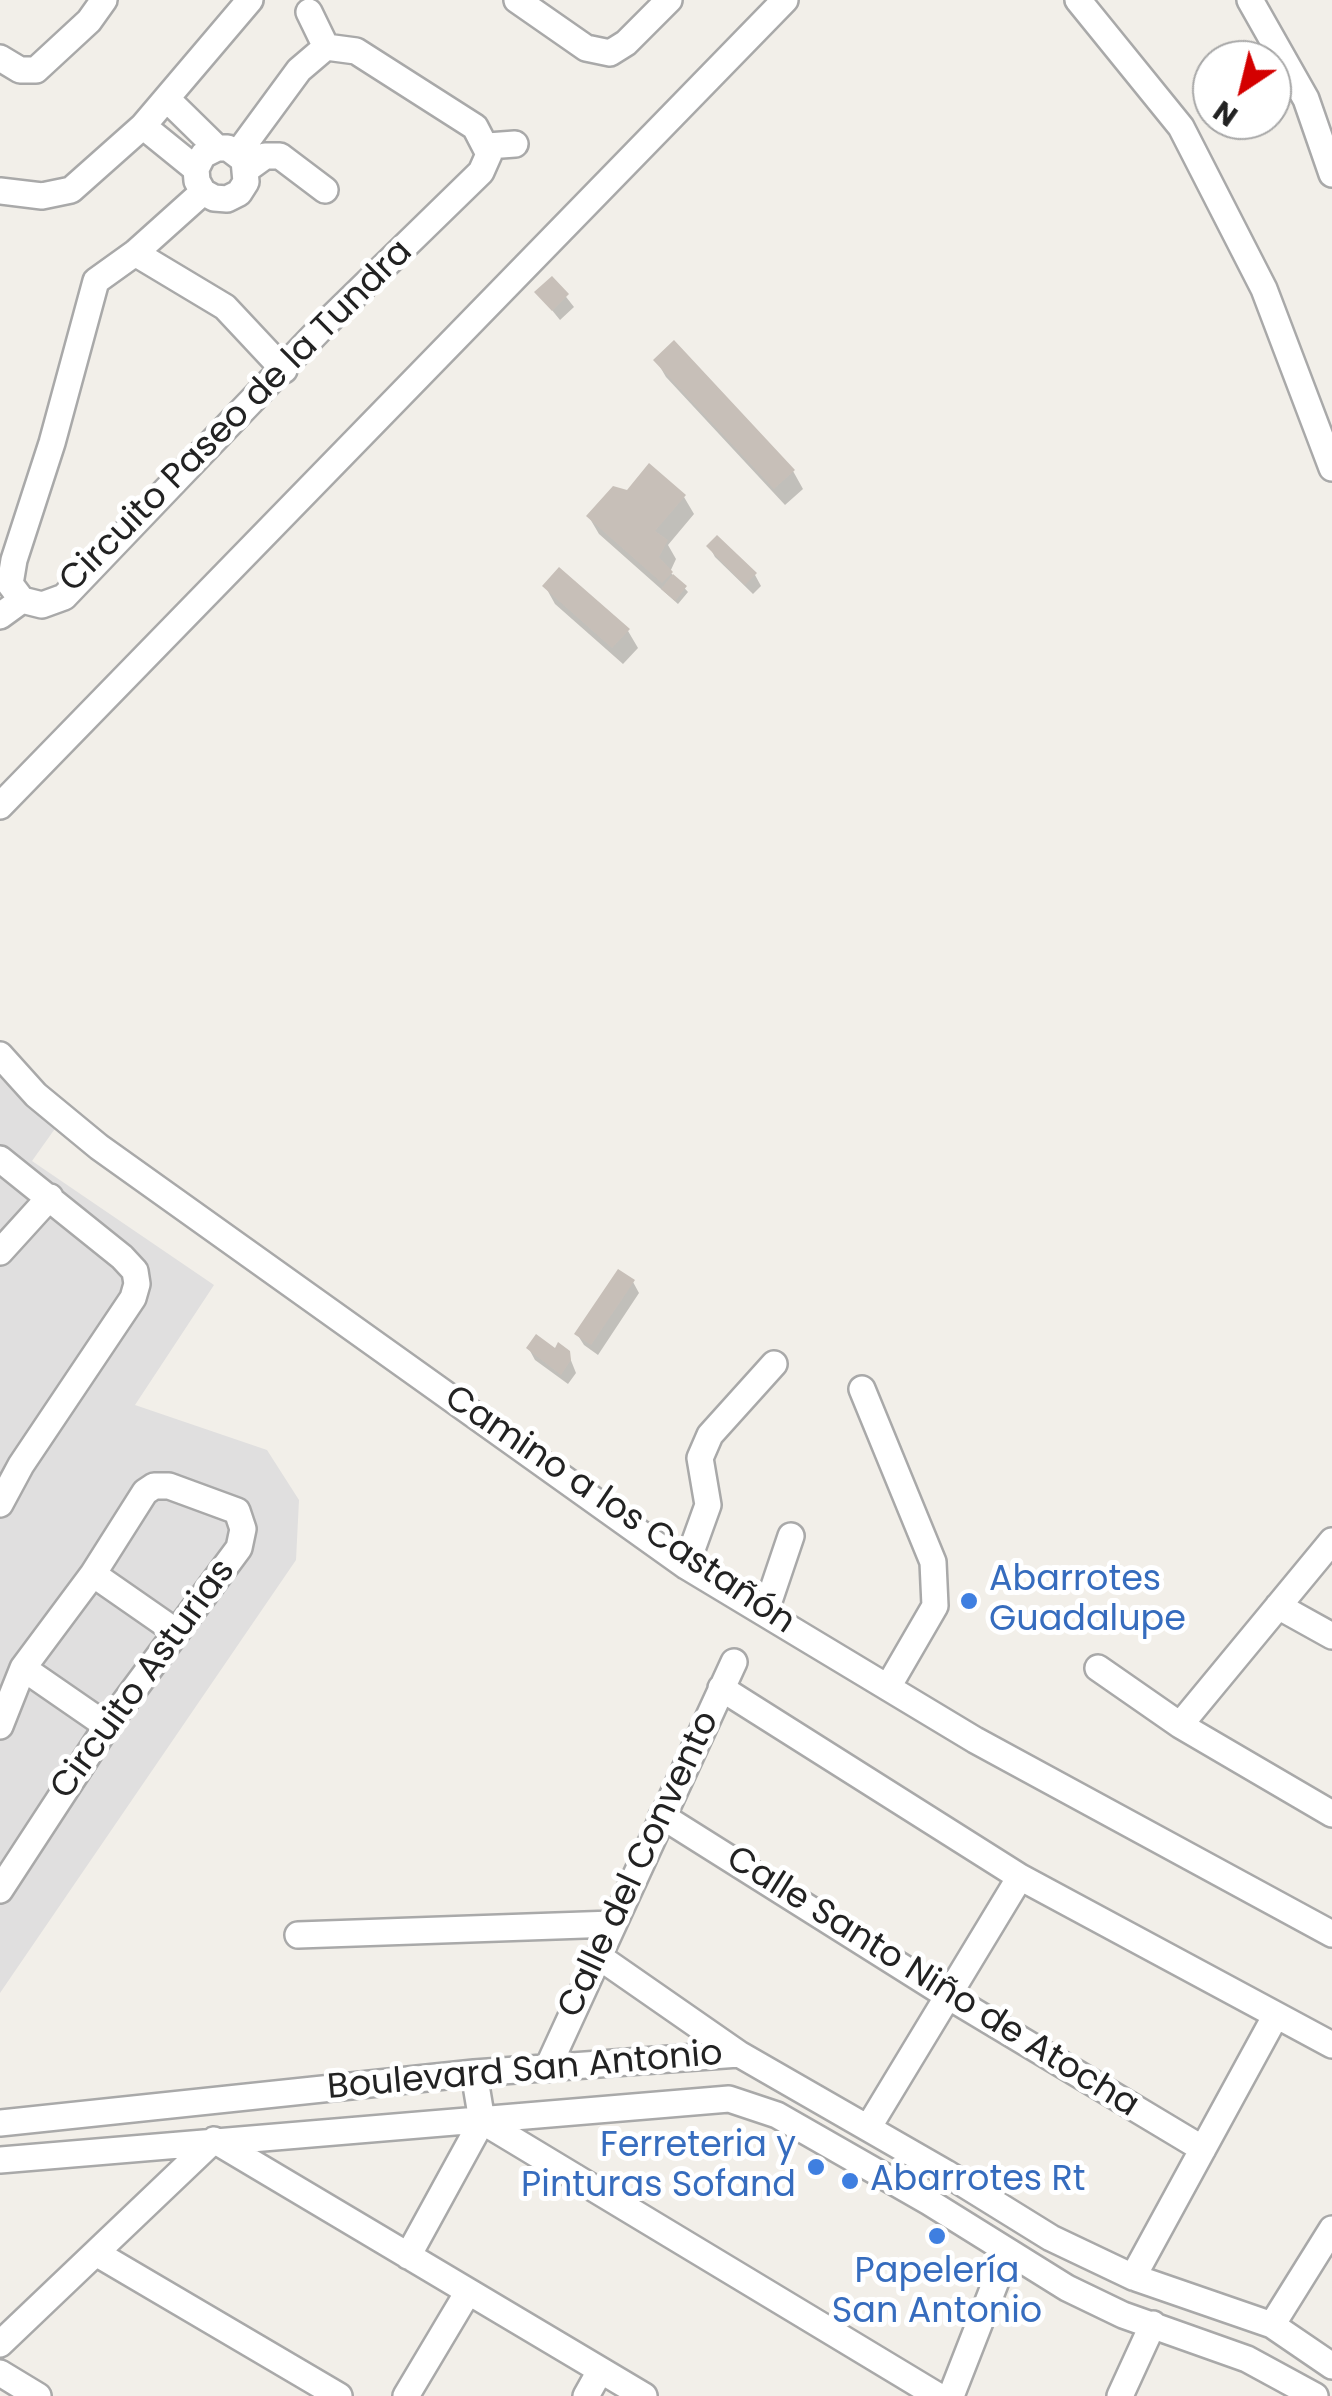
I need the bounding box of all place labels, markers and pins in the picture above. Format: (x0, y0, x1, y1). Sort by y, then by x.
place label: Abarrotes Guadalupe (989, 1560, 1186, 1642)
marker: Abarrotes Guadalupe (958, 1590, 980, 1612)
place label: Ferreteria y Pinturas Sofand (521, 2126, 796, 2208)
marker: Ferreteria y Pinturas Sofand (805, 2156, 827, 2178)
place label: Abarrotes Rt (870, 2160, 1085, 2202)
marker: Abarrotes Rt (839, 2170, 861, 2192)
marker: Papelería San Antonio (926, 2225, 948, 2247)
place label: Papelería San Antonio (832, 2252, 1042, 2334)

